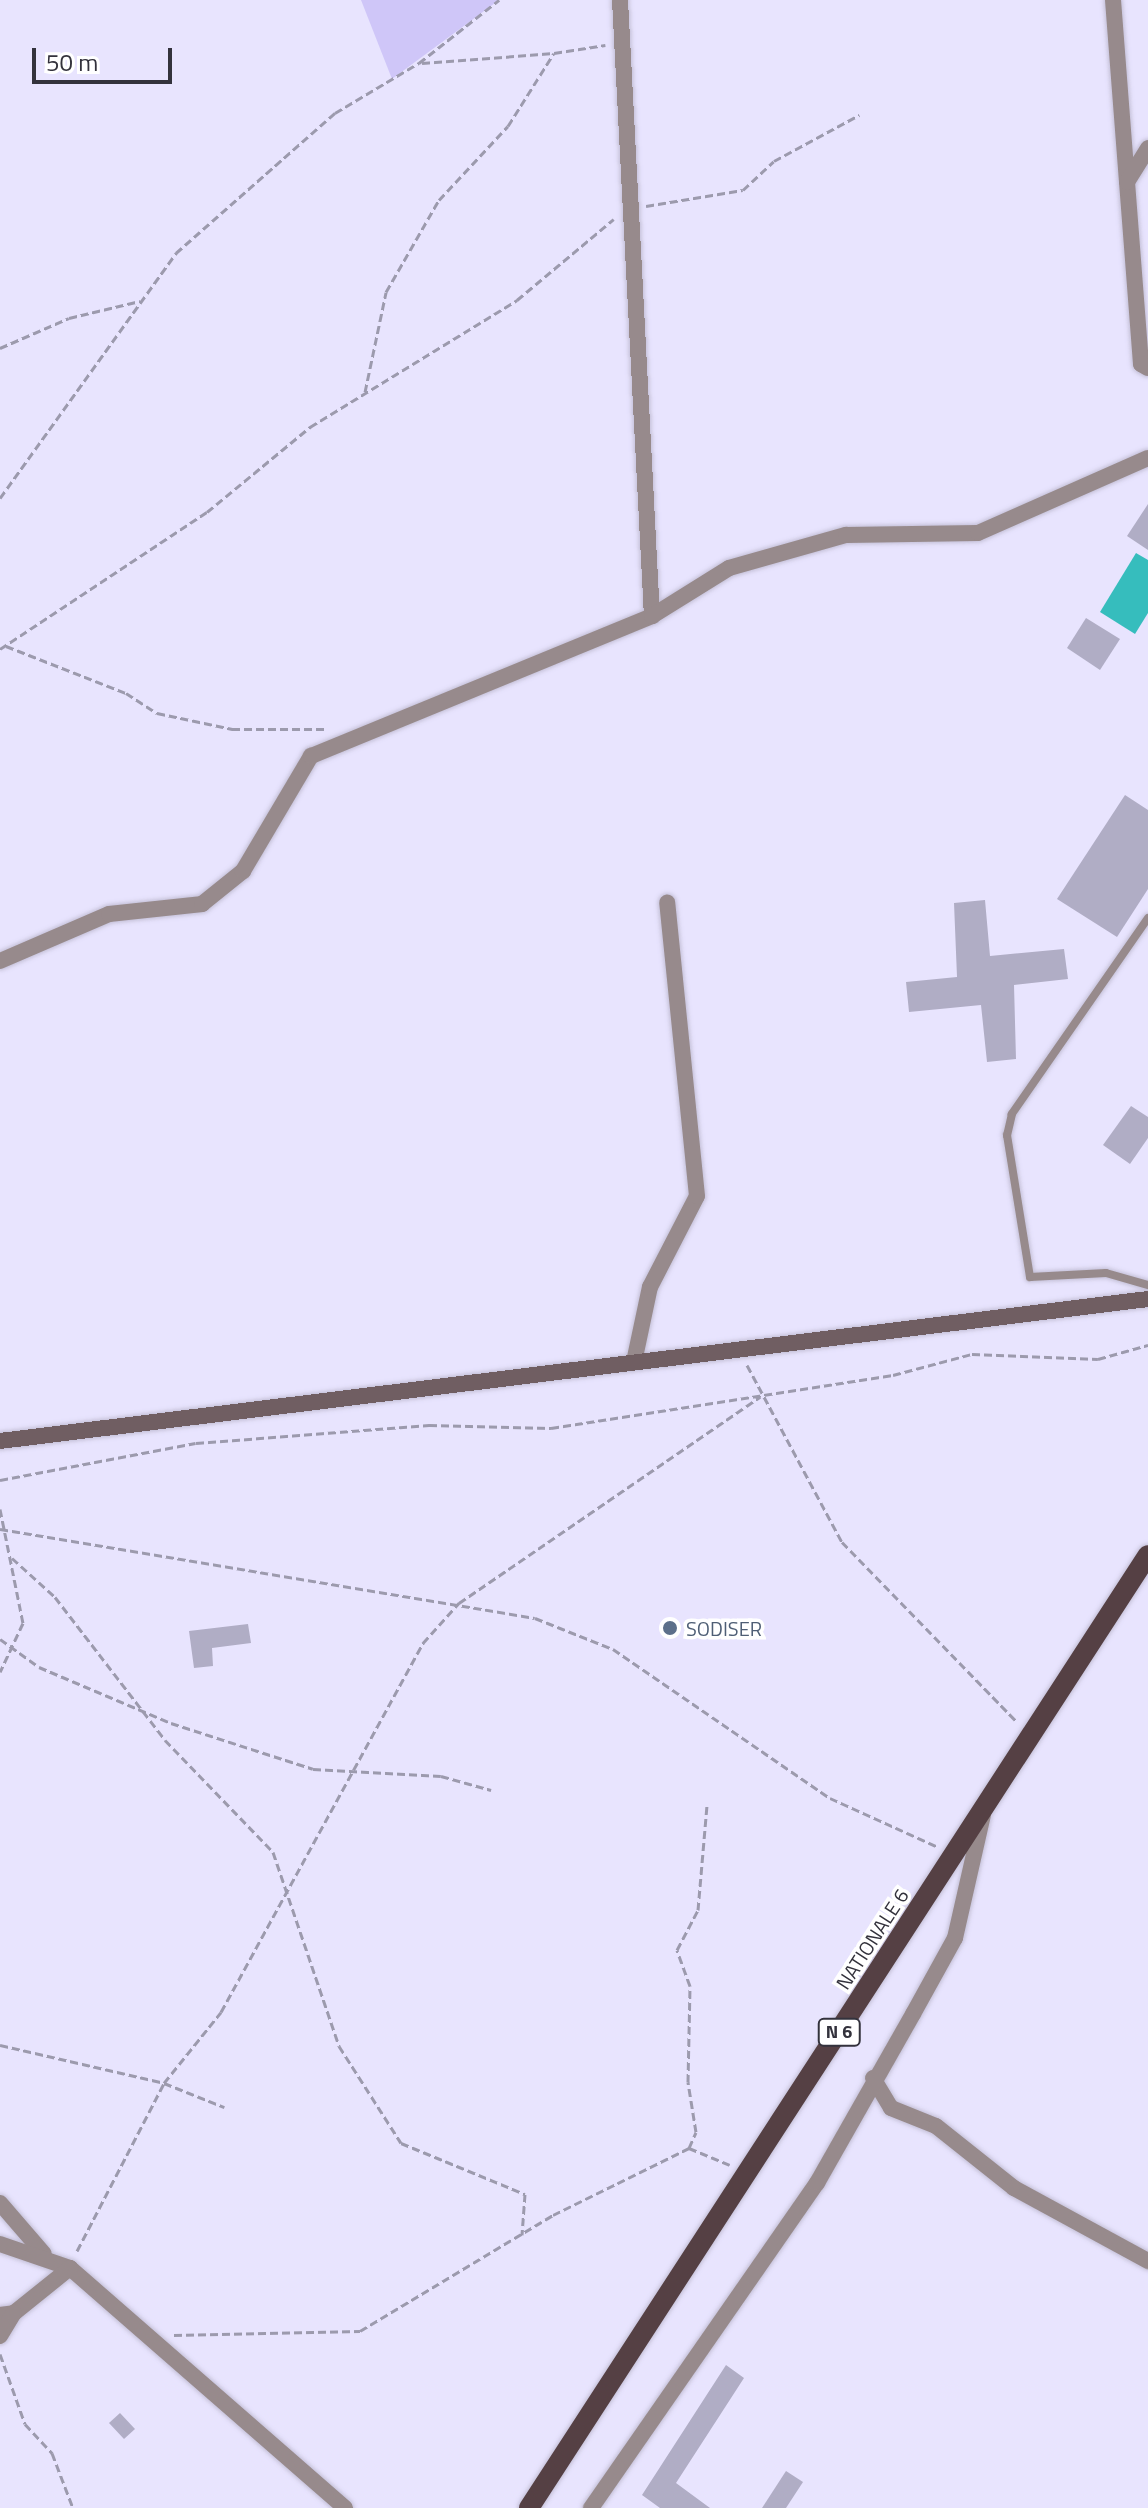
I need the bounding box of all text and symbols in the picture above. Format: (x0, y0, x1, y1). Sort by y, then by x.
scale bar (36, 32, 176, 82)
text: 50 m (46, 44, 98, 80)
place label: SODISER (686, 1616, 762, 1640)
marker: SODISER (661, 1619, 679, 1637)
street label: NATIONALE 6 (831, 1884, 913, 1994)
road number: N 6 (817, 2018, 861, 2046)

